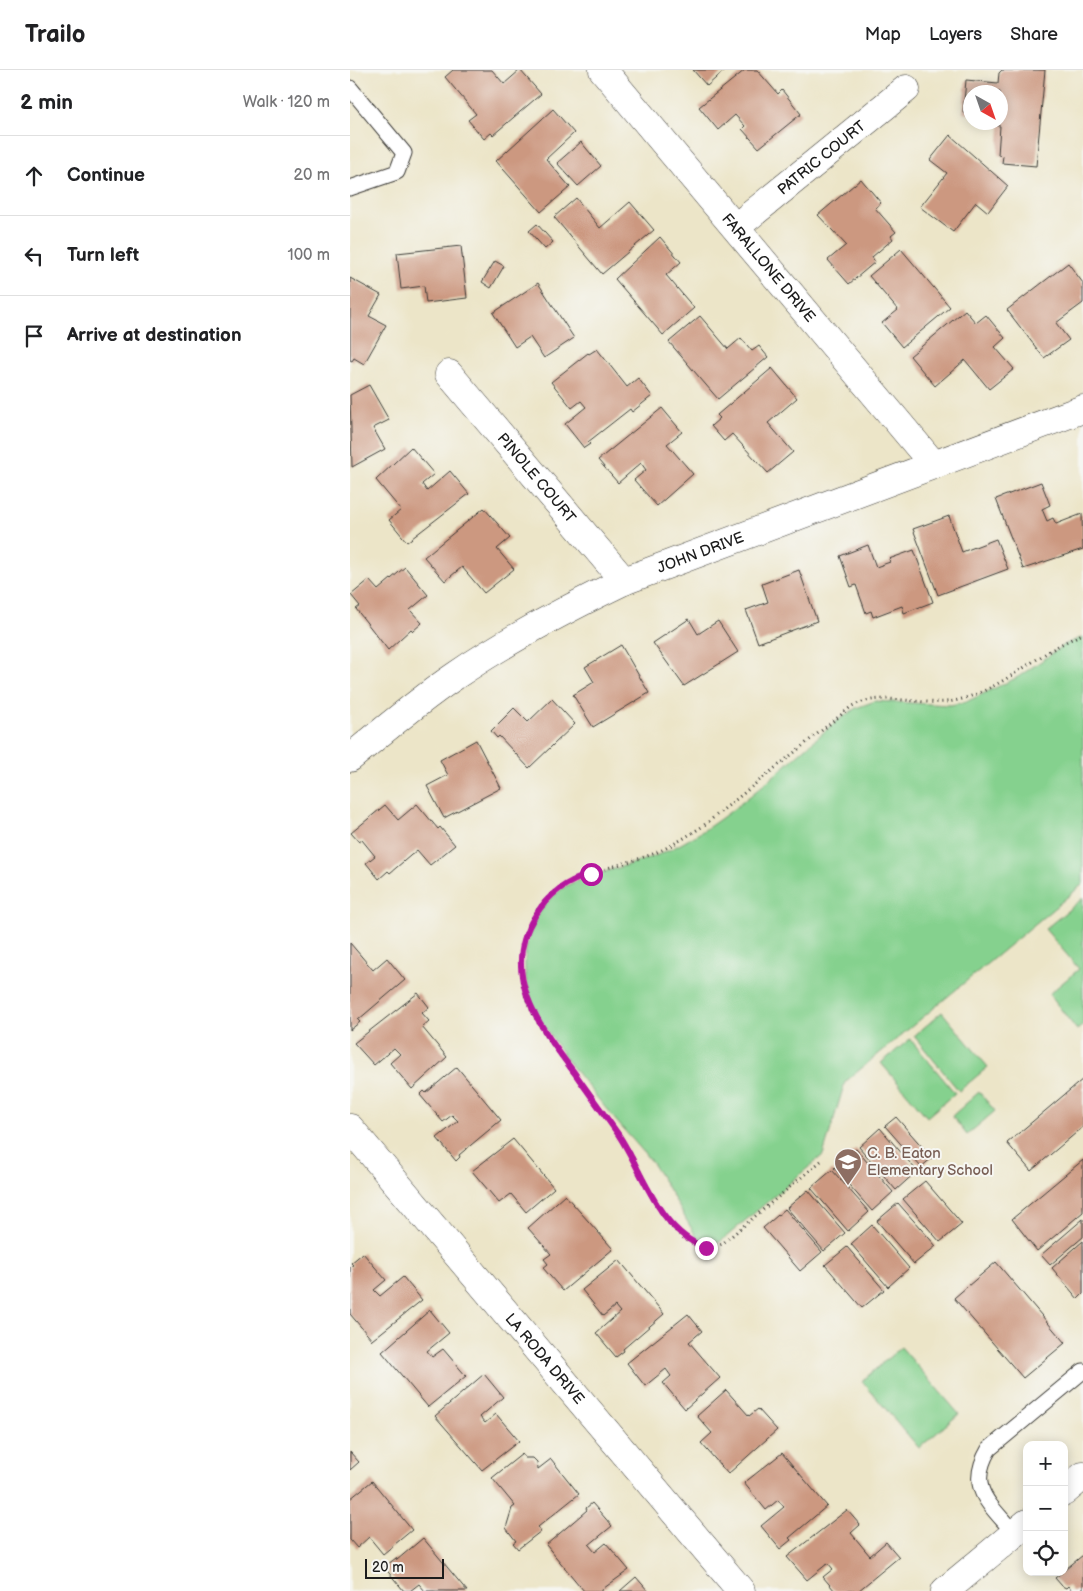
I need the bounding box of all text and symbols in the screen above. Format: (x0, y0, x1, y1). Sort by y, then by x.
text: Trailo (25, 20, 85, 49)
text: Map (865, 24, 901, 45)
text: Layers (929, 24, 982, 45)
text: Share (1010, 24, 1058, 45)
north arrow (963, 85, 1008, 130)
text: 2 min (20, 90, 73, 115)
text: Walk · 120 m (243, 93, 330, 112)
street label: PATRIC COURT (774, 116, 869, 199)
icon: ahead (20, 162, 48, 190)
text: Continue (67, 164, 145, 187)
text: 20 m (294, 166, 330, 185)
street label: FARALLONE DRIVE (718, 209, 820, 326)
icon: left (20, 242, 48, 270)
text: Turn left (67, 244, 139, 267)
text: 100 m (287, 246, 330, 265)
icon: arrive (20, 322, 48, 350)
text: Arrive at destination (67, 324, 242, 347)
street label: PINOLE COURT (493, 429, 580, 527)
street label: JOHN DRIVE (654, 527, 747, 577)
route start (580, 863, 603, 886)
place label: C. B. Eaton Elementary School (867, 1144, 993, 1180)
school or university icon: C. B. Eaton Elementary School (833, 1147, 863, 1186)
route end (695, 1237, 718, 1260)
street label: LA RODA DRIVE (501, 1309, 589, 1408)
map controls (1023, 1441, 1068, 1576)
button: + (1023, 1441, 1068, 1486)
button: − (1023, 1486, 1068, 1531)
button: locate (1023, 1531, 1068, 1576)
scale bar (365, 1556, 444, 1579)
text: 20 m (372, 1559, 404, 1576)

